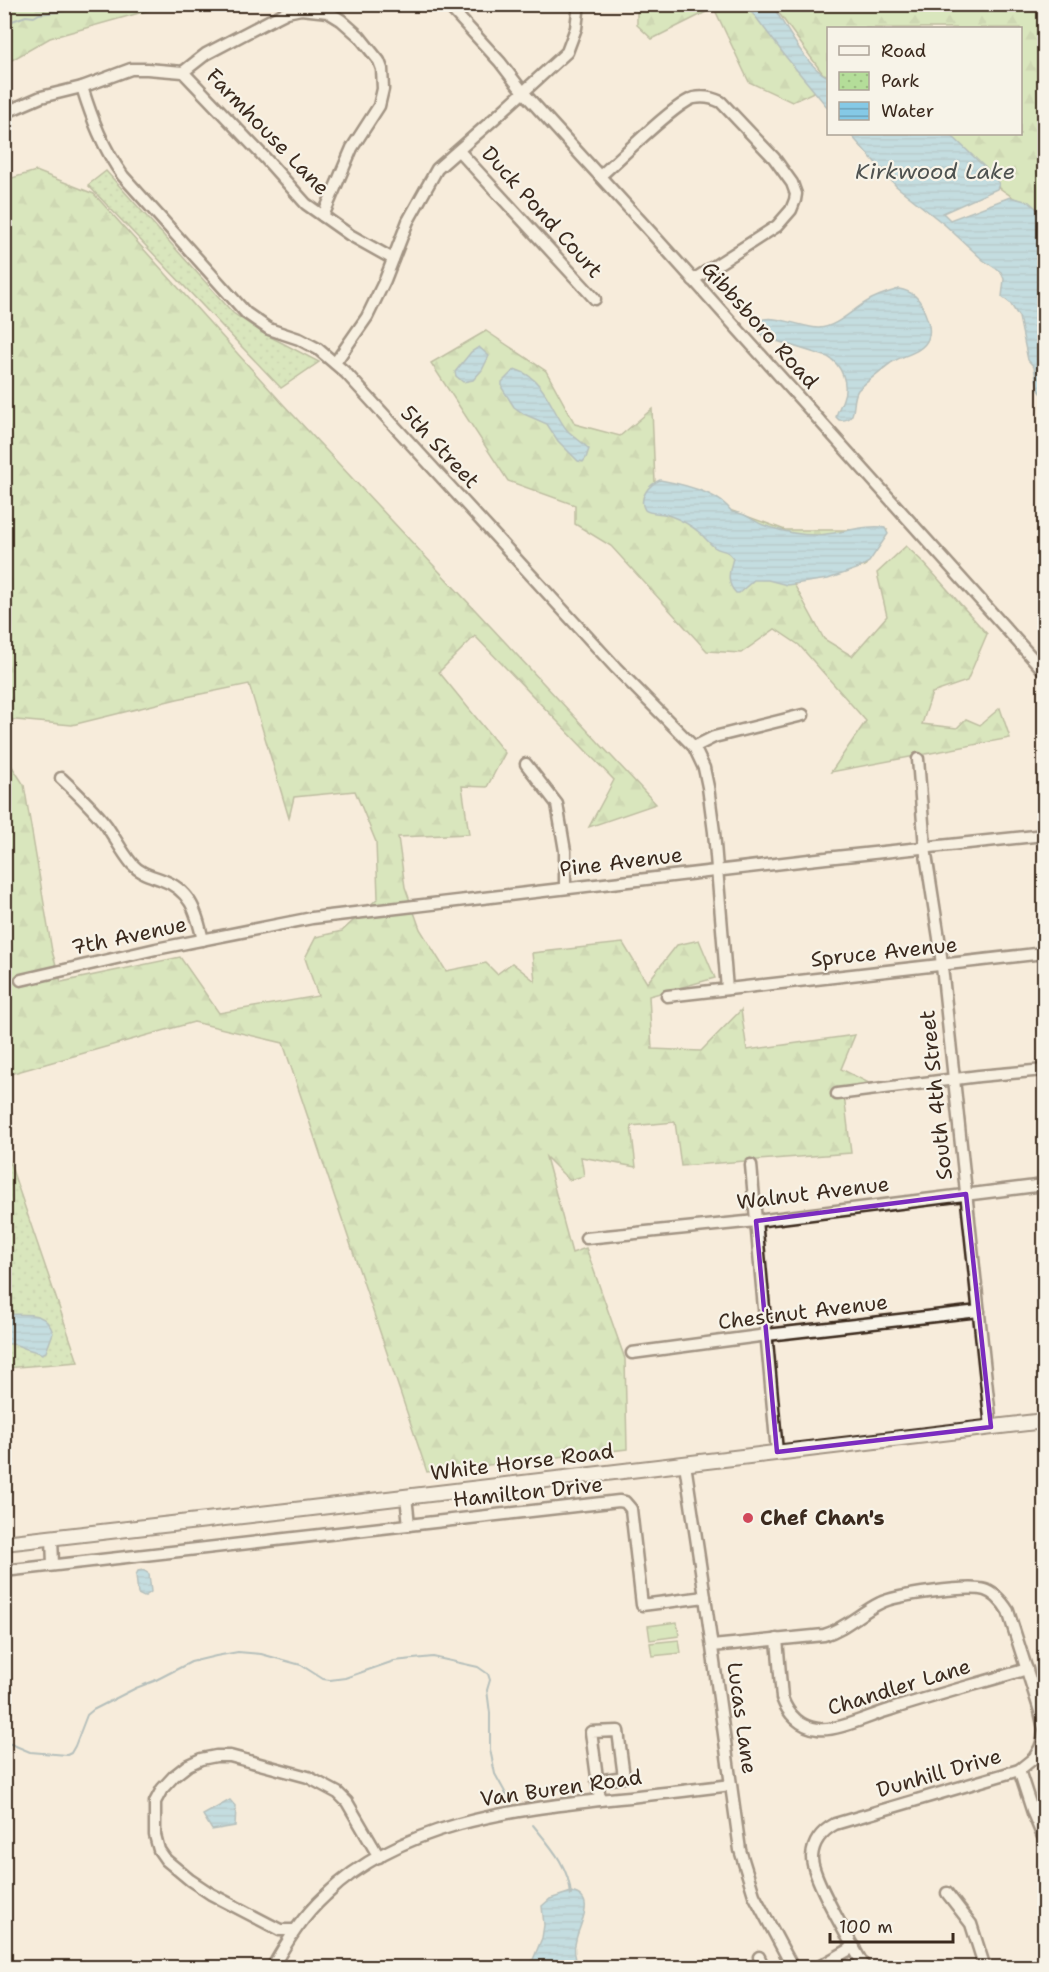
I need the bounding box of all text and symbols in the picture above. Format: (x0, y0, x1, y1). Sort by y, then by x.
legend (827, 27, 1022, 135)
text: Road (881, 39, 926, 63)
street label: Farmhouse Lane (200, 62, 336, 202)
text: Park (881, 69, 920, 93)
text: Water (881, 99, 934, 123)
street label: Duck Pond Court (475, 140, 609, 284)
water label: Kirkwood Lake (855, 157, 1015, 186)
street label: Gibbsboro Road (695, 255, 825, 395)
street label: 5th Street (394, 400, 486, 494)
street label: Pine Avenue (558, 841, 684, 883)
street label: 7th Avenue (69, 910, 189, 962)
street label: Spruce Avenue (809, 930, 959, 974)
street label: South 4th Street (913, 1009, 959, 1181)
street label: Walnut Avenue (735, 1170, 891, 1216)
street label: Chestnut Avenue (716, 1288, 890, 1336)
street label: White Horse Road (429, 1437, 615, 1487)
street label: Hamilton Drive (452, 1470, 604, 1514)
place label: Chef Chan's (760, 1504, 884, 1532)
marker: Chef Chan's (741, 1511, 755, 1525)
street label: Chandler Lane (824, 1652, 974, 1722)
street label: Lucas Lane (720, 1660, 764, 1776)
street label: Dunhill Drive (873, 1742, 1005, 1804)
street label: Van Buren Road (478, 1763, 644, 1813)
scale bar (830, 1906, 953, 1944)
text: 100 m (839, 1915, 893, 1939)

